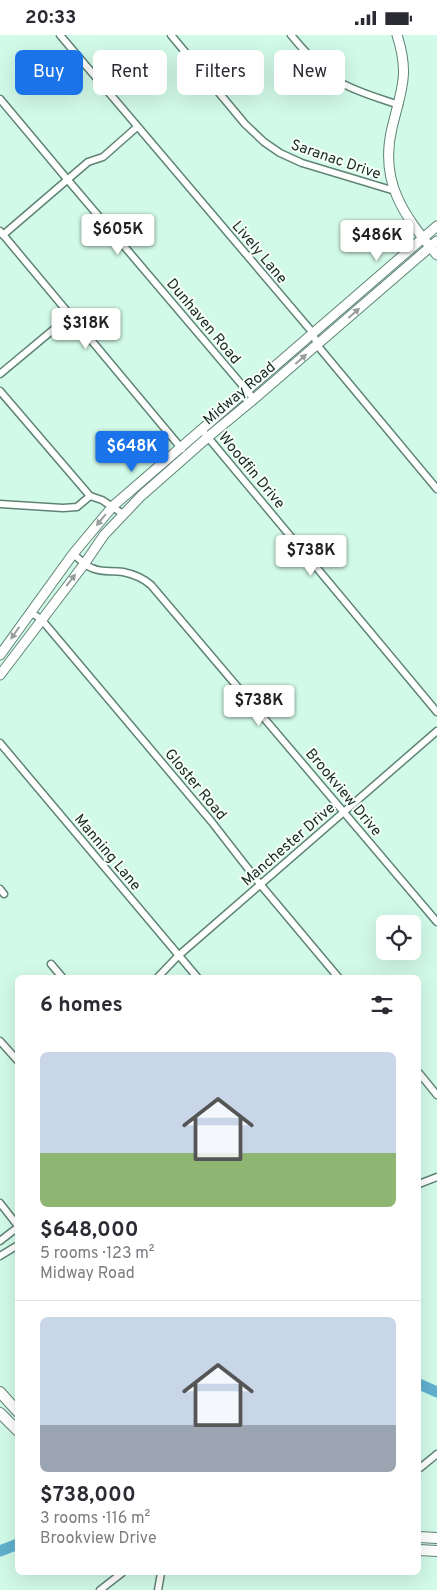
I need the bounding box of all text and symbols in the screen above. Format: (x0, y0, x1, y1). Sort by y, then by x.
text: 20:33 (25, 6, 77, 30)
chip: Buy (15, 50, 83, 95)
chip: Rent (93, 50, 167, 95)
chip: Filters (177, 50, 264, 95)
chip: New (274, 50, 345, 95)
street label: Saranac Drive (288, 136, 383, 185)
pin: $605K (83, 213, 153, 256)
street label: Lively Lane (227, 218, 291, 288)
pin: $486K (342, 219, 412, 262)
text: $605K (92, 220, 144, 240)
text: $486K (351, 226, 403, 246)
street label: Dunhaven Road (161, 275, 244, 369)
pin: $318K (51, 307, 121, 350)
one-way arrow (347, 307, 359, 319)
text: $318K (63, 314, 109, 334)
one-way arrow (294, 353, 307, 364)
street label: Midway Road (200, 358, 280, 430)
street label: Woodfin Drive (213, 429, 288, 513)
pin: $648K (97, 431, 167, 473)
text: $648K (106, 437, 158, 457)
one-way arrow (95, 514, 106, 527)
pin: $738K (276, 535, 346, 577)
text: $738K (287, 541, 335, 561)
one-way arrow (66, 573, 76, 587)
one-way arrow (10, 626, 20, 640)
pin: $738K (224, 685, 294, 727)
text: $738K (235, 691, 283, 711)
street label: Gloster Road (160, 745, 230, 824)
street label: Brookview Drive (300, 745, 385, 841)
street label: Manchester Drive (238, 799, 340, 891)
street label: Manning Lane (69, 811, 144, 895)
map controls (376, 915, 421, 960)
button: locate (376, 915, 421, 960)
icon: filters (368, 991, 396, 1019)
text: 6 homes (40, 992, 123, 1019)
icon: home (173, 1084, 263, 1174)
text: $648,000 (40, 1217, 139, 1244)
text: 5 rooms · 123 m² (40, 1244, 155, 1264)
text: Midway Road (40, 1264, 135, 1284)
icon: home (173, 1350, 263, 1440)
text: $738,000 (40, 1482, 136, 1509)
text: 3 rooms · 116 m² (40, 1509, 150, 1529)
text: Brookview Drive (40, 1529, 157, 1549)

